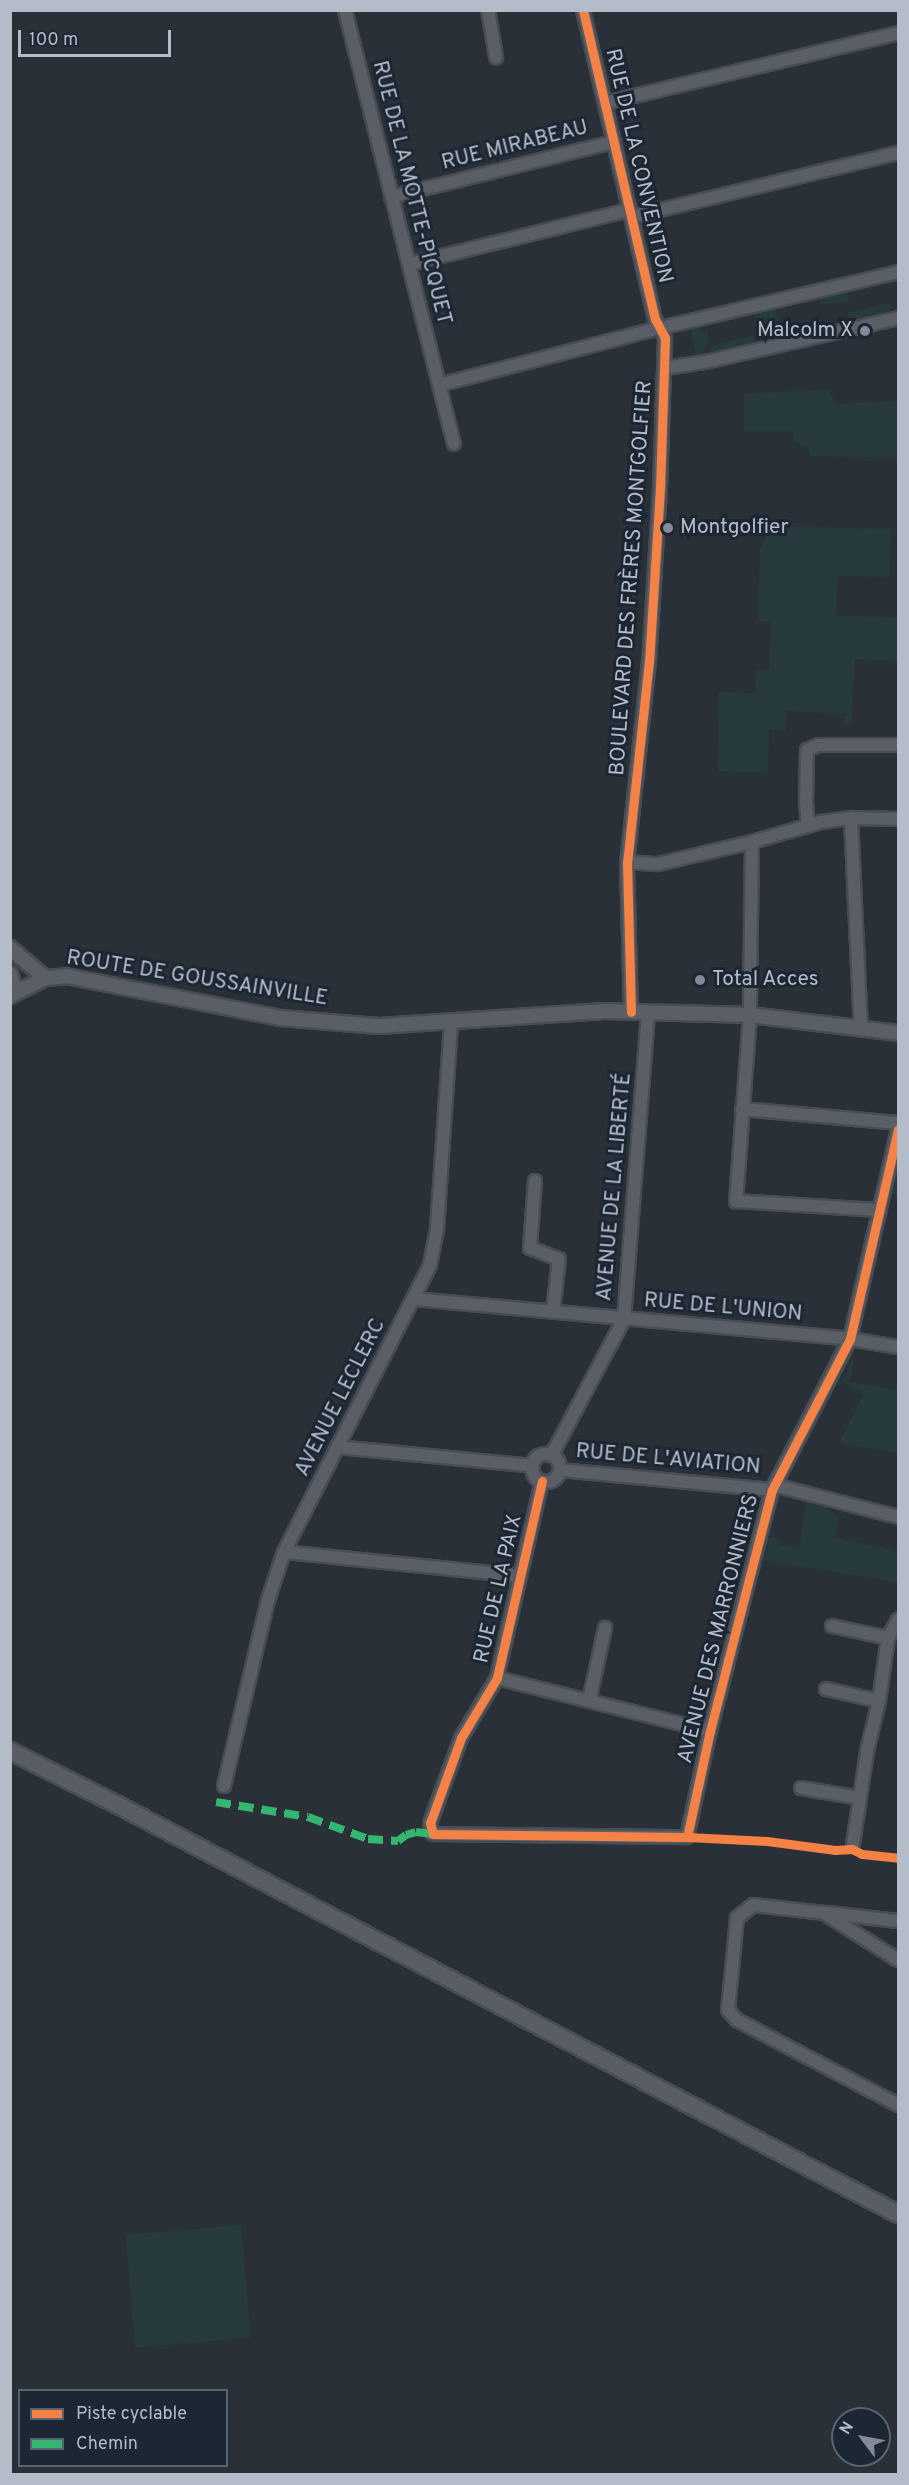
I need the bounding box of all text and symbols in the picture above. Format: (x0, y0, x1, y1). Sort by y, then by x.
scale bar (21, 18, 174, 56)
text: 100 m (29, 29, 78, 52)
street label: RUE DE LA CONVENTION (599, 46, 677, 286)
street label: RUE DE LA MOTTE-PICQUET (366, 58, 456, 328)
street label: RUE MIRABEAU (439, 116, 591, 176)
place label: Malcolm X (757, 318, 853, 344)
marker: Malcolm X (858, 324, 872, 338)
street label: BOULEVARD DES FRÈRES MONTGOLFIER (606, 379, 658, 777)
place label: Montgolfier (680, 515, 789, 541)
marker: Montgolfier (661, 521, 675, 535)
street label: ROUTE DE GOUSSAINVILLE (65, 946, 329, 1012)
place label: Total Acces (712, 967, 819, 993)
marker: Total Acces (693, 973, 707, 987)
street label: AVENUE DE LA LIBERTÉ (592, 1071, 638, 1303)
street label: RUE DE L'UNION (643, 1289, 803, 1327)
street label: AVENUE LECLERC (290, 1315, 392, 1481)
street label: RUE DE L'AVIATION (575, 1439, 761, 1481)
street label: AVENUE DES MARRONNIERS (673, 1492, 765, 1766)
street label: RUE DE LA PAIX (470, 1512, 528, 1666)
legend (18, 2389, 228, 2467)
text: Piste cyclable (76, 2403, 187, 2426)
north arrow (831, 2407, 891, 2467)
text: N (836, 2418, 859, 2439)
text: Chemin (76, 2433, 138, 2456)

